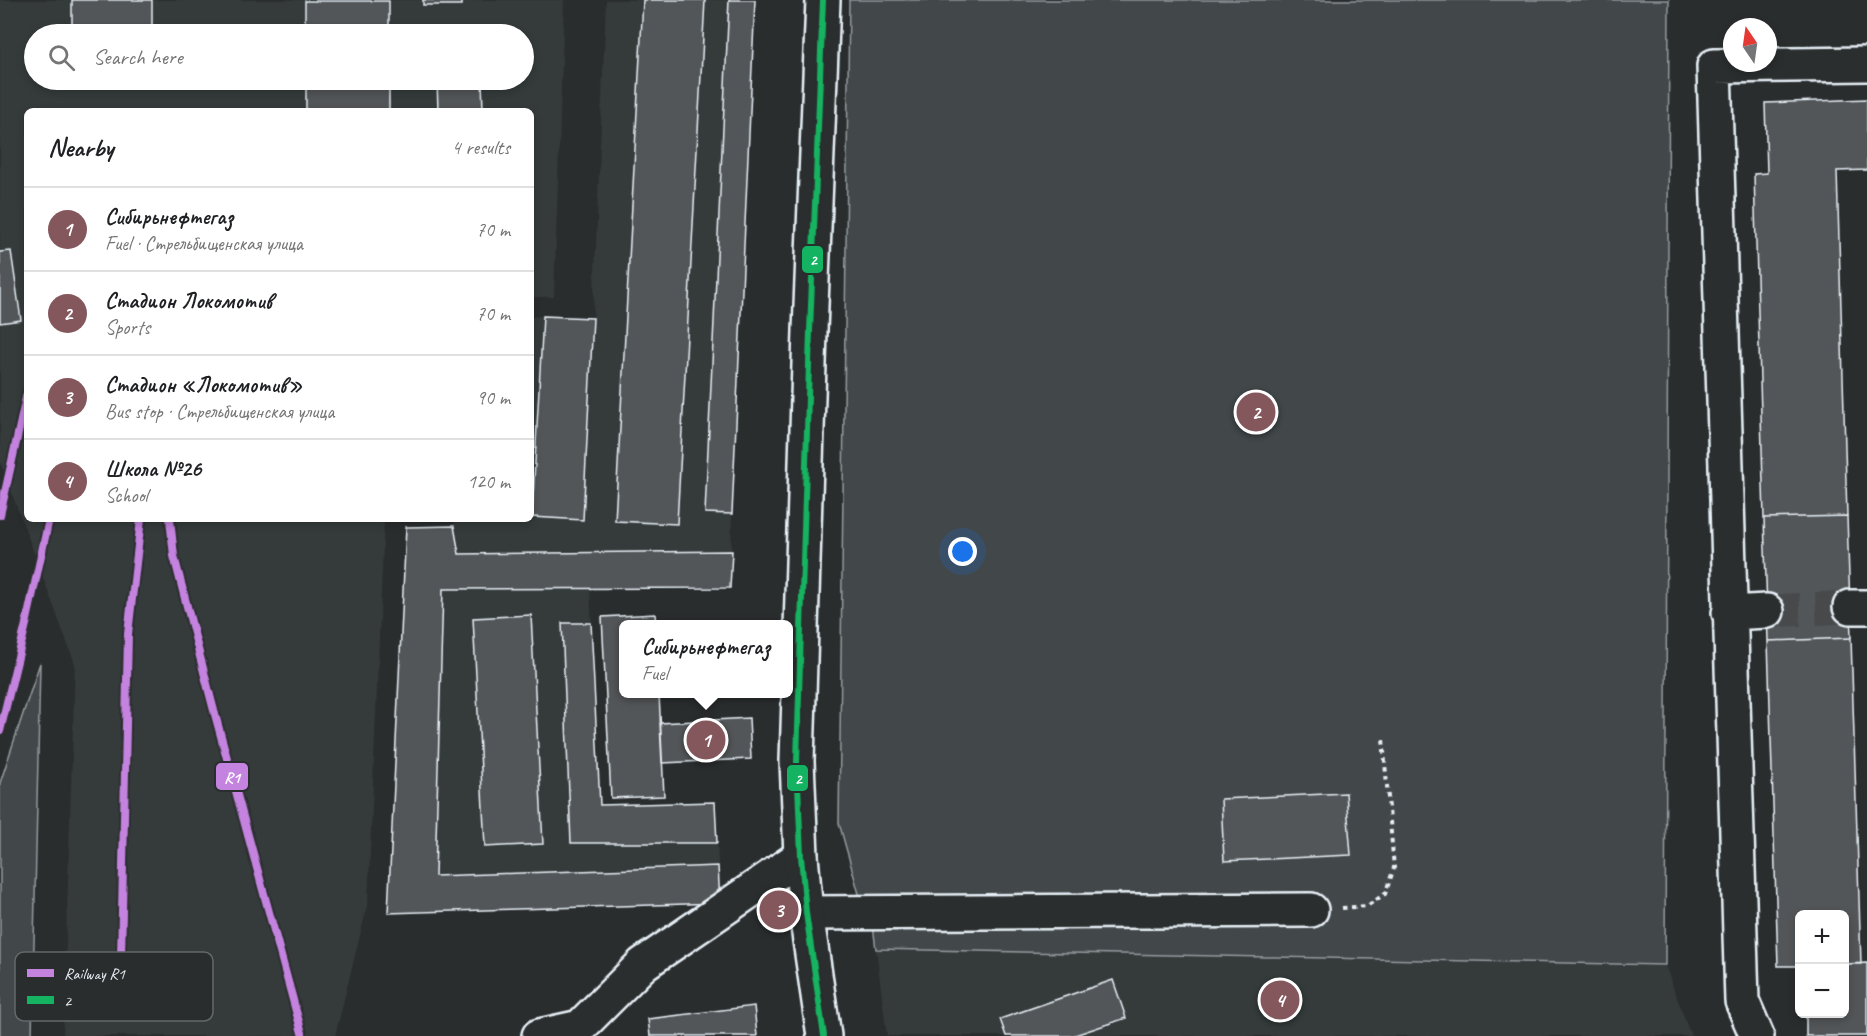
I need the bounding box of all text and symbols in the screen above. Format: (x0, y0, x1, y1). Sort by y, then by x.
north arrow (1723, 18, 1777, 72)
search box (24, 24, 534, 90)
icon: search (45, 41, 78, 74)
text: Search here (93, 43, 183, 71)
text: Nearby (48, 131, 113, 164)
text: 4 results (451, 135, 510, 160)
text: Сибирьнефтегаз (105, 203, 233, 231)
text: 1 (63, 217, 72, 242)
text: 70 m (476, 217, 510, 242)
text: Fuel · Стрельбищенская улица (105, 231, 303, 256)
line badge: 2 (801, 245, 824, 274)
text: 2 (809, 250, 818, 270)
text: Стадион Локомотив (105, 287, 273, 315)
text: 2 (63, 301, 72, 326)
text: 70 m (476, 301, 510, 326)
text: Sports (105, 315, 150, 340)
text: Стадион «Локомотив» (105, 371, 302, 399)
text: 3 (63, 385, 72, 410)
text: 90 m (476, 385, 510, 410)
pin: 2 (1236, 390, 1276, 434)
text: Bus stop · Стрельбищенская улица (105, 399, 334, 424)
text: Школа №26 (105, 455, 201, 483)
text: 4 (63, 469, 72, 494)
text: 120 m (467, 469, 510, 494)
text: School (105, 483, 148, 508)
your location (948, 537, 977, 566)
popup (619, 620, 793, 698)
text: Сибирьнефтегаз (642, 633, 770, 661)
text: Fuel (642, 661, 668, 686)
pin: 1 (686, 718, 726, 762)
line badge: R1 (215, 762, 249, 791)
line badge: 2 (786, 764, 809, 792)
text: R1 (224, 768, 242, 788)
text: 2 (794, 769, 803, 789)
pin: 3 (760, 888, 798, 932)
map controls (1795, 910, 1849, 1018)
button: + (1795, 910, 1849, 964)
legend (15, 952, 213, 1021)
text: Railway R1 (64, 964, 126, 984)
button: − (1795, 964, 1849, 1018)
pin: 4 (1260, 978, 1300, 1022)
text: 2 (64, 991, 73, 1011)

